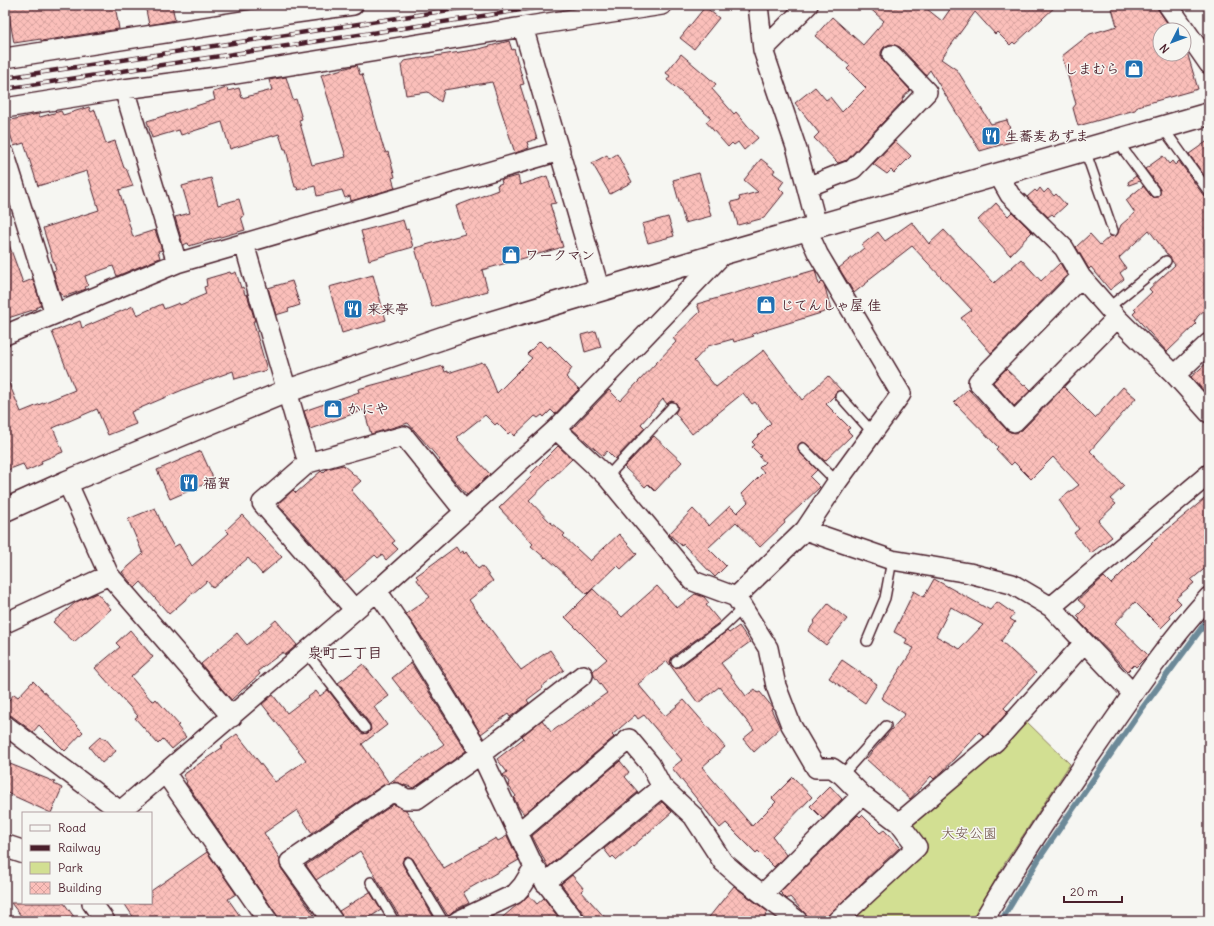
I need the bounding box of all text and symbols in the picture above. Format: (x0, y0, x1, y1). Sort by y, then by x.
north arrow (1152, 22, 1192, 62)
text: N (1157, 41, 1172, 56)
shop icon: しまむら (1123, 58, 1145, 80)
place label: しまむら (1064, 60, 1120, 78)
restaurant icon: 生蕎麦あずま (980, 125, 1002, 147)
place label: 生蕎麦あずま (1005, 127, 1089, 145)
shop icon: ワークマン (500, 244, 522, 266)
place label: ワークマン (525, 246, 595, 264)
shop icon: じてんしゃ屋 佳 (755, 294, 777, 316)
place label: じてんしゃ屋 佳 (780, 296, 881, 314)
restaurant icon: 来来亭 (342, 298, 364, 320)
place label: 来来亭 (367, 300, 409, 318)
shop icon: かにや (322, 398, 344, 420)
place label: かにや (347, 400, 389, 418)
restaurant icon: 福賀 (178, 472, 200, 494)
place label: 福賀 (203, 474, 231, 492)
district label: 泉町二丁目 (307, 643, 383, 662)
legend (22, 812, 152, 904)
text: Road (58, 820, 86, 835)
park label: 大安公園 (941, 824, 997, 842)
text: Railway (58, 840, 101, 855)
text: Park (58, 860, 83, 875)
scale bar (1064, 878, 1122, 904)
text: Building (58, 880, 102, 895)
text: 20 m (1070, 884, 1098, 899)

